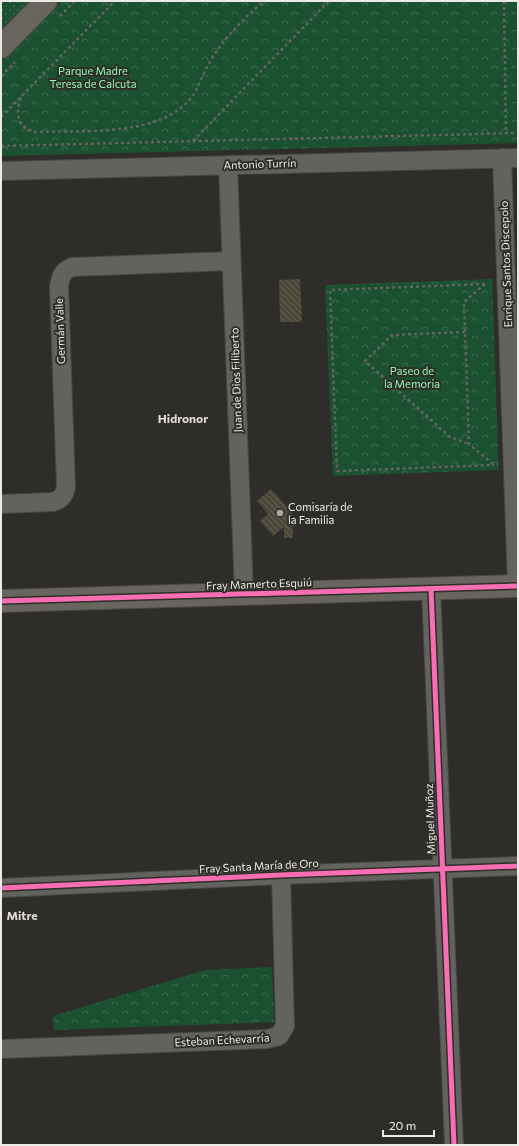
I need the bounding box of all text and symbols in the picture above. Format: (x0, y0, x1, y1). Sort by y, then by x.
park label: Parque Madre Teresa de Calcuta (49, 64, 137, 90)
street label: Antonio Turrín (223, 156, 297, 171)
street label: Enrique Santos Discepolo (497, 200, 514, 328)
street label: Germán Valle (52, 298, 67, 364)
street label: Juan de Dios Filiberto (227, 327, 245, 433)
park label: Paseo de la Memoria (384, 364, 440, 390)
district label: Hidronor (158, 411, 208, 425)
place label: Comisaría de la Familia (288, 500, 353, 526)
marker: Comisaría de la Familia (275, 508, 285, 518)
street label: Fray Mamerto Esquiú (206, 575, 312, 592)
street label: Miguel Muñoz (422, 783, 437, 855)
street label: Fray Santa María de Oro (199, 856, 320, 875)
district label: Mitre (6, 908, 38, 922)
street label: Esteban Echevarría (174, 1031, 270, 1048)
scale bar (383, 1112, 434, 1138)
text: 20 m (389, 1118, 416, 1132)

